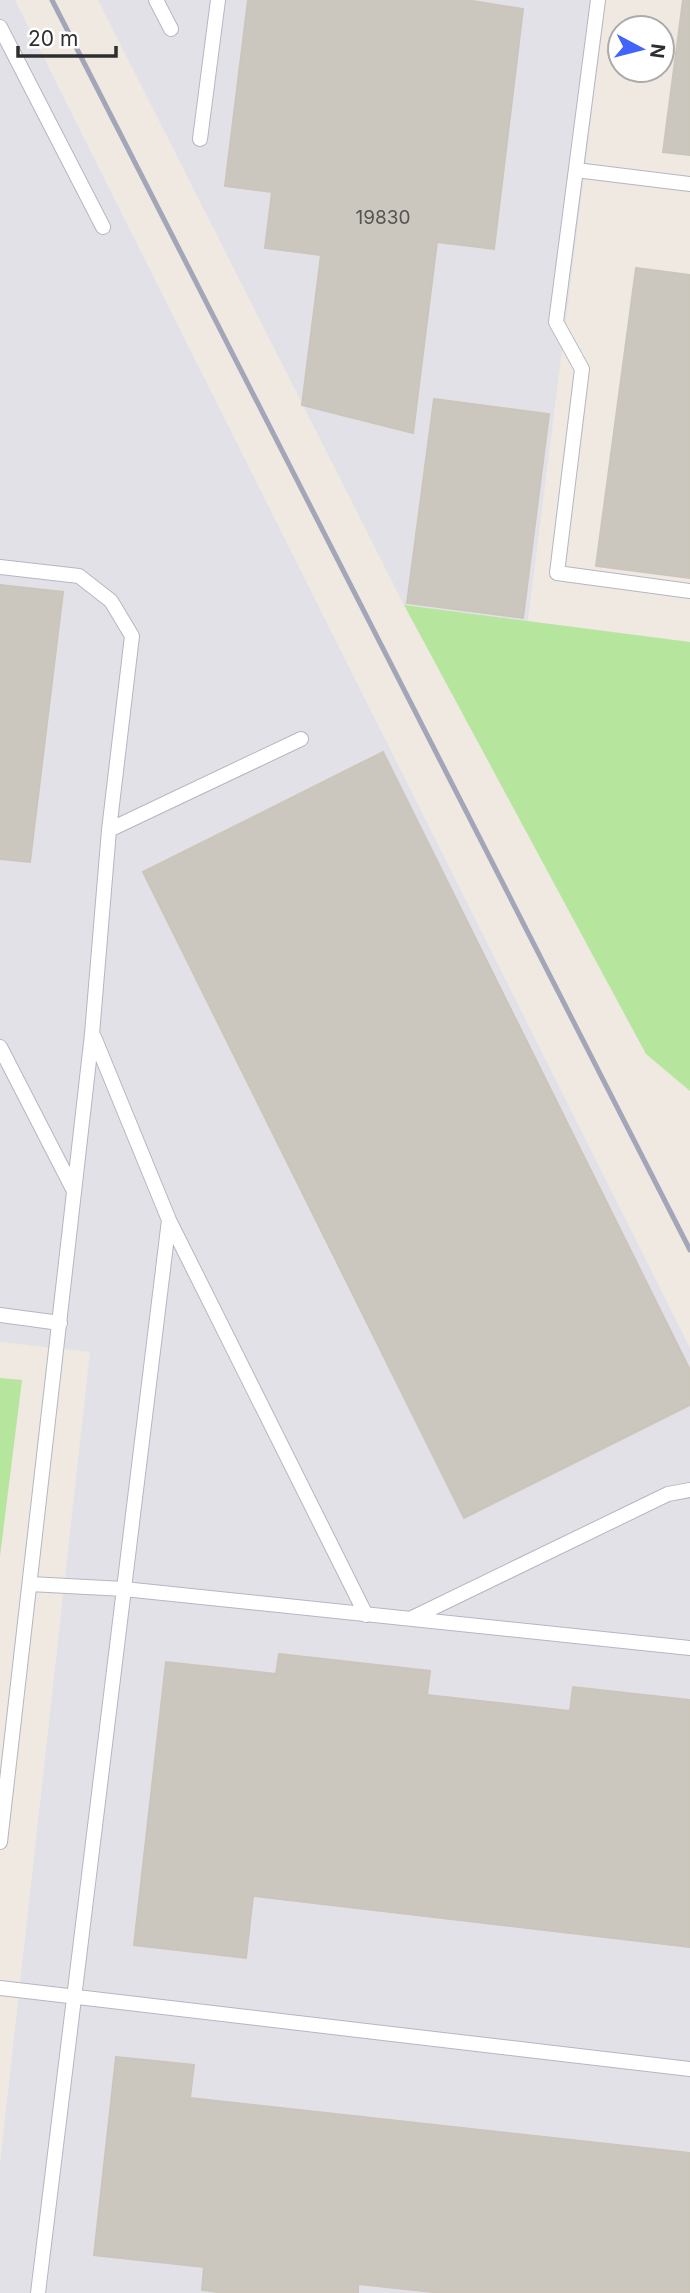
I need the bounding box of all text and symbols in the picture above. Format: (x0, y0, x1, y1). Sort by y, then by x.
scale bar (18, 14, 116, 58)
north arrow (606, 14, 676, 84)
text: 20 m (28, 26, 78, 51)
text: N (645, 42, 670, 60)
house number: 19830 (356, 206, 411, 229)

